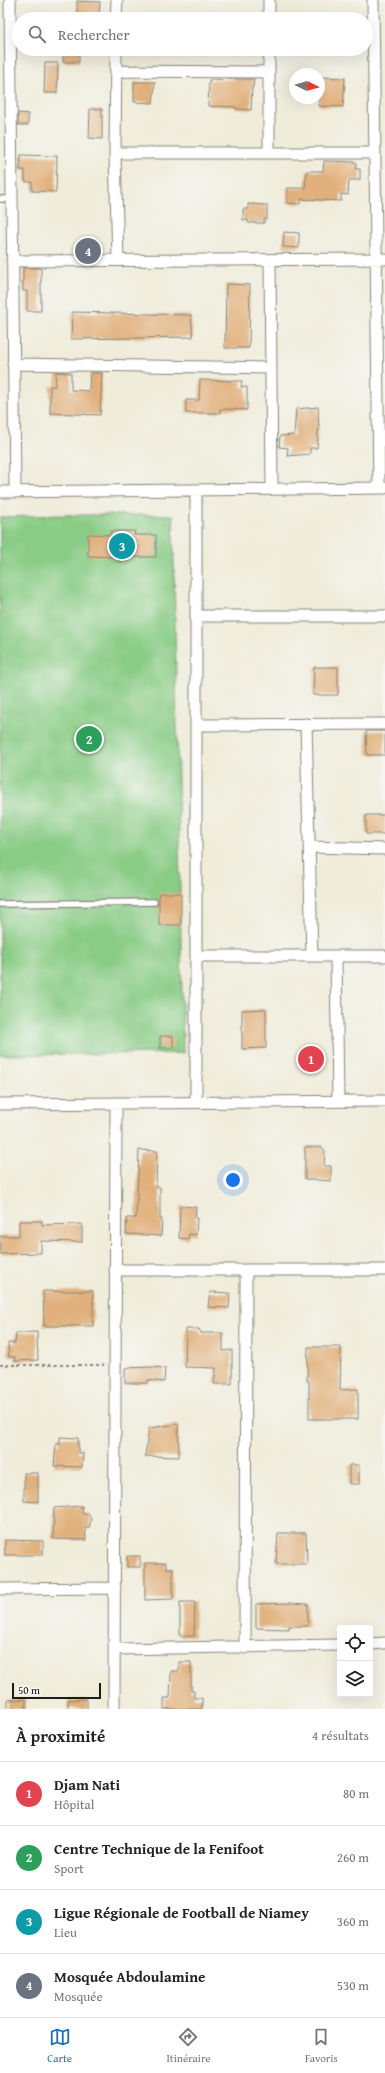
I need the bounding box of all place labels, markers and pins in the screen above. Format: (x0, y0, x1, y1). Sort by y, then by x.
pin: 4 (75, 236, 101, 266)
pin: 3 (109, 531, 135, 561)
pin: 2 (76, 724, 102, 754)
pin: 1 (298, 1044, 324, 1074)

